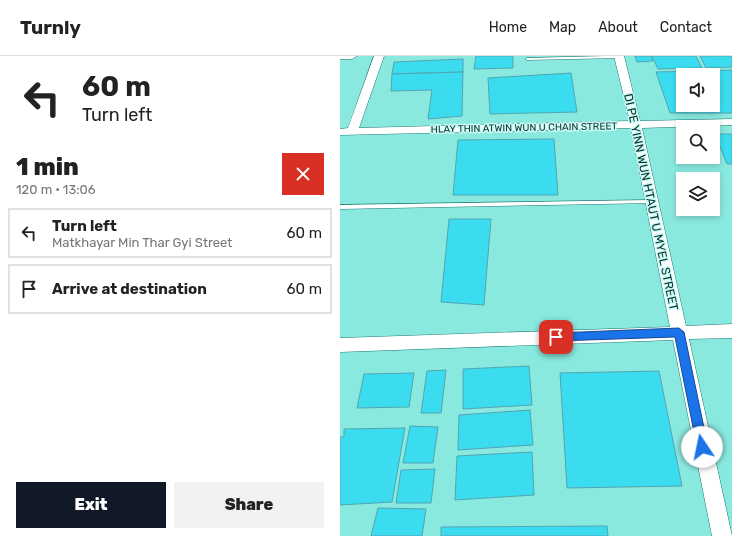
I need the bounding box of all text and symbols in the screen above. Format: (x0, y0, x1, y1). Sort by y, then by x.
text: Turnly (20, 16, 81, 39)
text: Home (489, 19, 527, 36)
text: Map (549, 19, 576, 36)
text: About (598, 19, 638, 36)
text: Contact (660, 19, 712, 36)
map controls (676, 68, 720, 216)
button: sound (676, 68, 720, 112)
text: 60 m (82, 70, 151, 103)
icon: left (16, 72, 68, 124)
street label: DI PE YINN WUN HTAUT U MYEL STREET (621, 92, 681, 312)
text: Turn left (82, 104, 152, 126)
street label: HLAY THIN ATWIN WUN U CHAIN STREET (431, 120, 618, 136)
button: search (676, 120, 720, 164)
text: 1 min (16, 153, 79, 181)
button: close (282, 153, 324, 195)
button: layers (676, 172, 720, 216)
text: 120 m · 13:06 (16, 182, 96, 197)
text: Turn left (52, 217, 117, 235)
icon: left (18, 222, 40, 244)
text: 60 m (286, 224, 322, 242)
text: Matkhayar Min Thar Gyi Street (52, 235, 232, 250)
icon: arrive (18, 278, 40, 300)
text: Arrive at destination (52, 280, 207, 298)
text: 60 m (286, 280, 322, 298)
pin (539, 320, 573, 354)
icon: arrive (545, 326, 567, 348)
position arrow (681, 426, 723, 468)
button: Exit (16, 482, 166, 528)
button: Share (174, 482, 324, 528)

